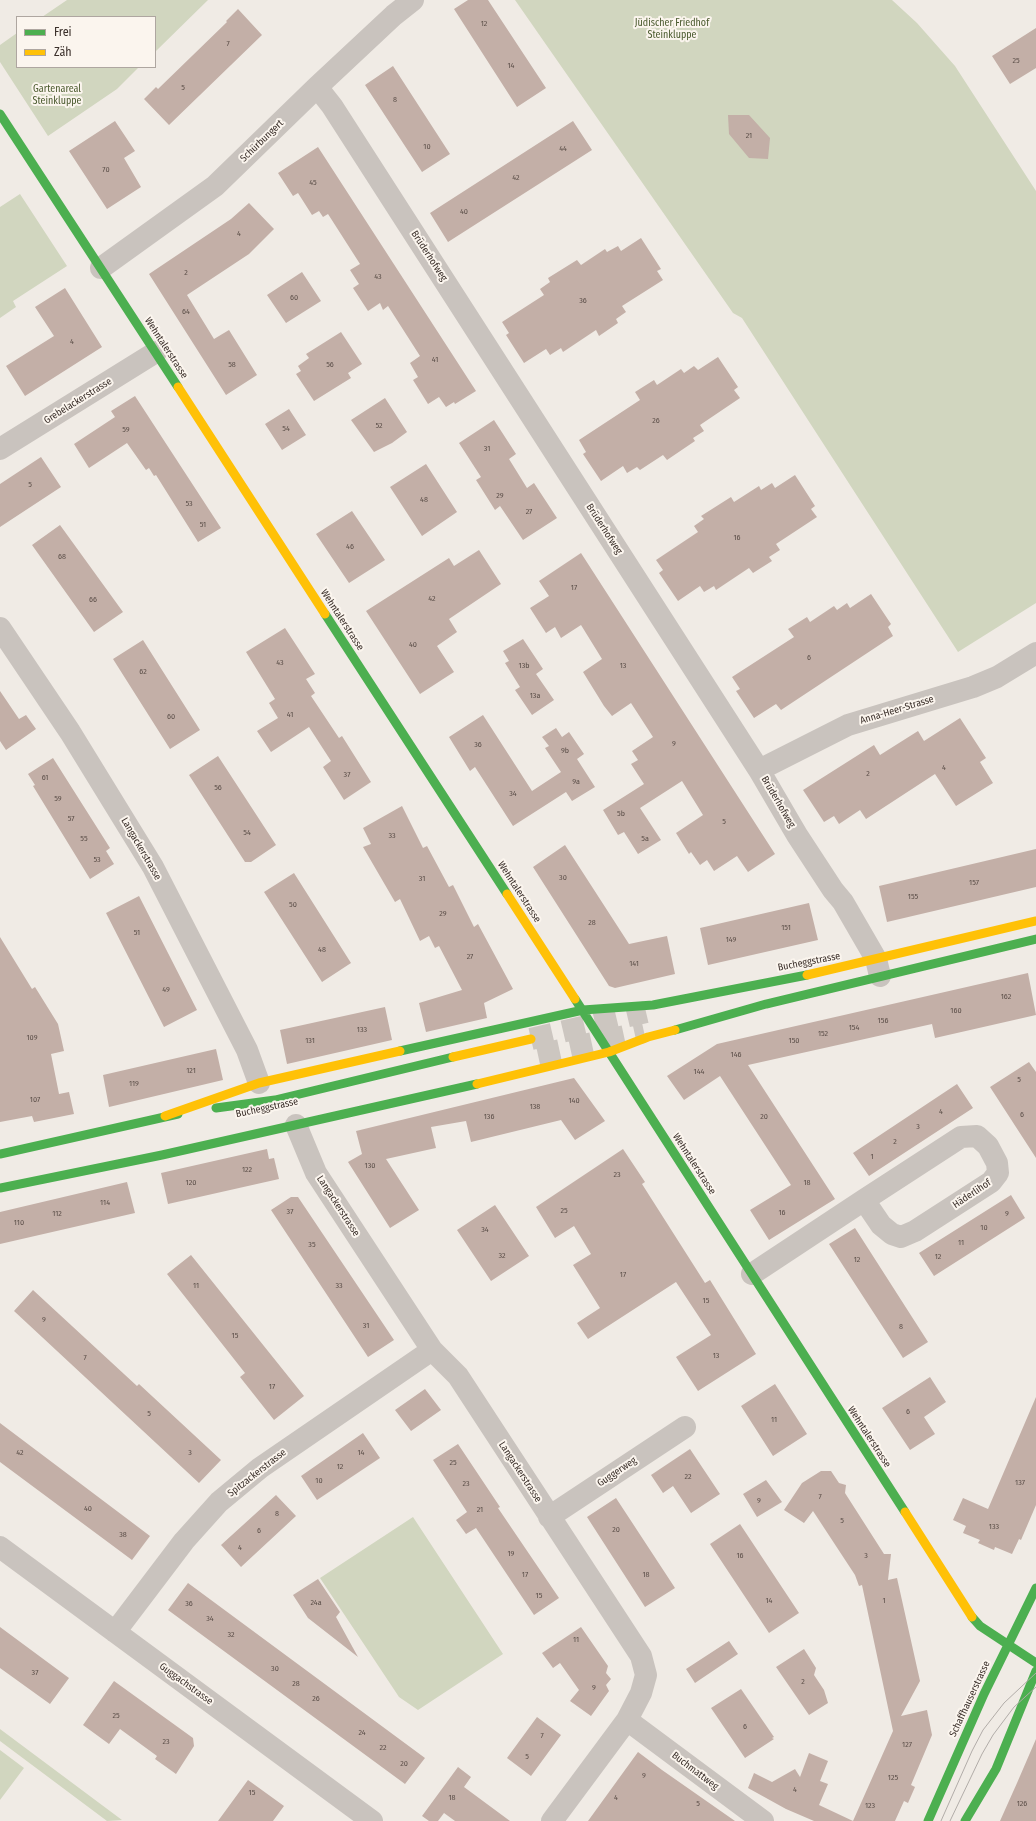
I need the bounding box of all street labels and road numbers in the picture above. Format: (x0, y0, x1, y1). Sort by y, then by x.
street label: Schürbungert (238, 117, 286, 165)
street label: Brüderhofweg (408, 229, 450, 283)
street label: Wehntalerstrasse (142, 315, 190, 381)
street label: Grebelackerstrasse (42, 375, 114, 427)
street label: Brüderhofweg (583, 502, 625, 556)
street label: Wehntalerstrasse (318, 587, 366, 653)
street label: Anna-Heer-Strasse (859, 693, 935, 727)
street label: Brüderhofweg (758, 774, 798, 830)
street label: Langackerstrasse (118, 816, 164, 882)
street label: Wehntalerstrasse (495, 859, 543, 925)
street label: Bucheggstrasse (777, 950, 841, 974)
street label: Bucheggstrasse (235, 1096, 299, 1120)
street label: Wehntalerstrasse (670, 1131, 718, 1197)
street label: Langackerstrasse (314, 1173, 362, 1239)
street label: Häderlihof (951, 1177, 993, 1211)
street label: Wehntalerstrasse (845, 1404, 893, 1470)
street label: Langackerstrasse (496, 1439, 544, 1505)
street label: Spitzackerstrasse (225, 1446, 289, 1500)
street label: Guggerweg (595, 1454, 639, 1490)
street label: Schaffhauserstrasse (947, 1659, 993, 1739)
street label: Guggachstrasse (157, 1660, 215, 1708)
street label: Buchmattweg (669, 1749, 721, 1793)

